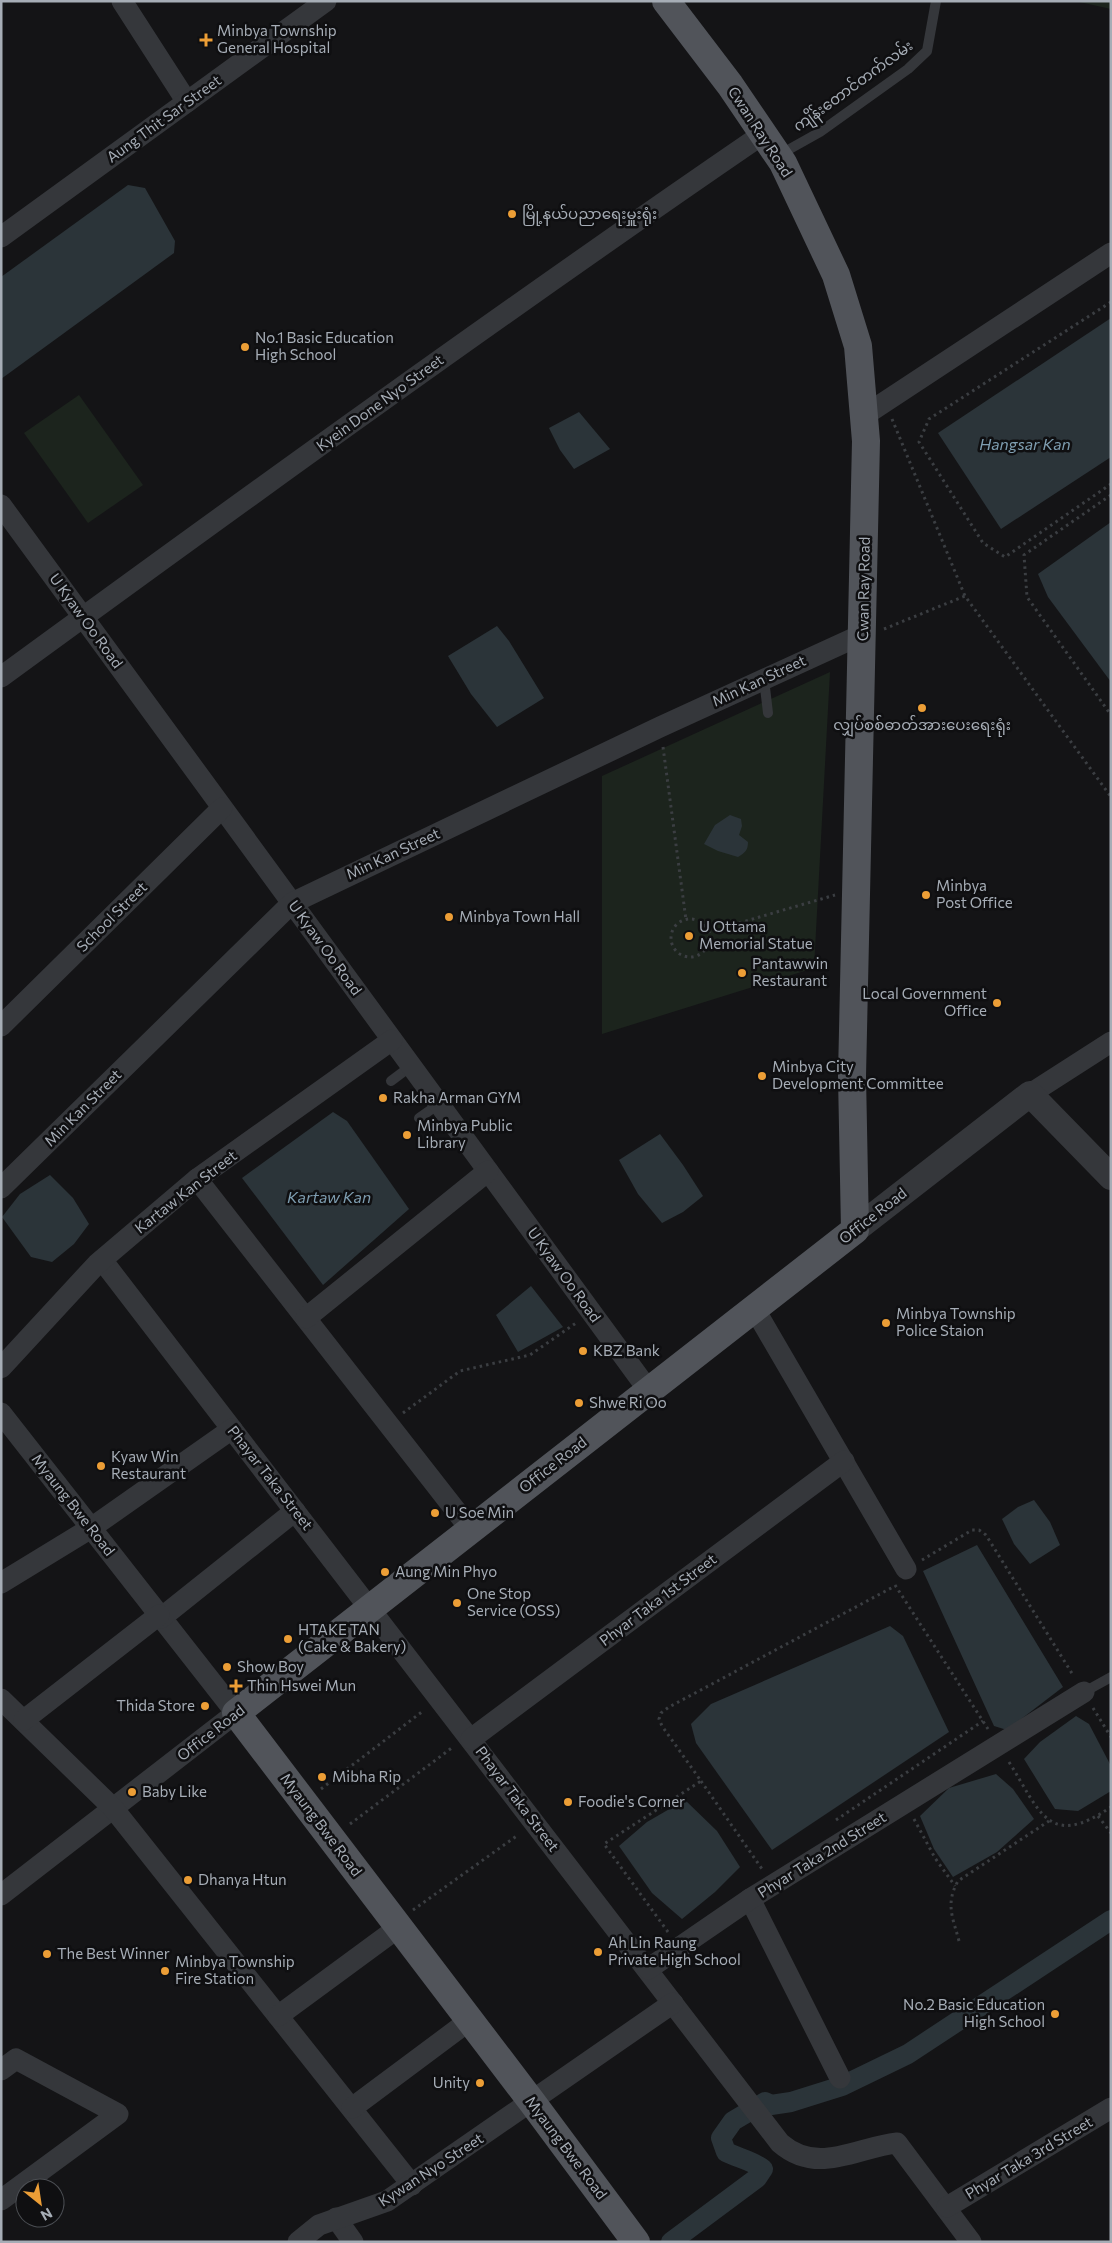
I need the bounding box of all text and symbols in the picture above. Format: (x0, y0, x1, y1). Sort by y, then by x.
place label: Minbya Township General Hospital (217, 21, 337, 56)
marker: Minbya Township General Hospital (199, 33, 213, 47)
street label: ကျိန်းတောင်တက်လမ်း (789, 36, 918, 138)
street label: Aung Thit Sar Street (103, 71, 224, 166)
street label: Cwan Ray Road (725, 83, 797, 180)
place label: မြို့နယ်ပညာရေးမှူးရုံး (522, 204, 657, 226)
marker: မြို့နယ်ပညာရေးမှူးရုံး (506, 208, 518, 220)
place label: No.1 Basic Education High School (255, 328, 394, 363)
marker: No.1 Basic Education High School (239, 341, 251, 353)
street label: Kyein Done Nyo Street (312, 350, 446, 454)
water label: Hangsar Kan (979, 434, 1071, 453)
street label: Cwan Ray Road (853, 537, 873, 641)
street label: U Kyaw Oo Road (46, 570, 127, 671)
street label: Min Kan Street (709, 650, 808, 710)
marker: လျှပ်စစ်ဓာတ်အားပေးရေးရုံး (916, 702, 928, 714)
place label: လျှပ်စစ်ဓာတ်အားပေးရေးရုံး (833, 715, 1011, 737)
street label: Min Kan Street (343, 823, 442, 883)
place label: Minbya Post Office (936, 876, 1013, 911)
street label: School Street (72, 877, 150, 955)
marker: Minbya Post Office (920, 889, 932, 901)
street label: U Kyaw Oo Road (285, 897, 366, 998)
place label: Minbya Town Hall (459, 907, 580, 925)
marker: Minbya Town Hall (443, 911, 455, 923)
place label: U Ottama Memorial Statue (699, 917, 813, 952)
marker: U Ottama Memorial Statue (683, 930, 695, 942)
place label: Pantawwin Restaurant (752, 954, 828, 989)
marker: Pantawwin Restaurant (736, 967, 748, 979)
place label: Local Government Office (862, 984, 987, 1019)
marker: Local Government Office (991, 997, 1003, 1009)
place label: Minbya City Development Committee (772, 1057, 944, 1092)
street label: Min Kan Street (40, 1065, 125, 1150)
marker: Minbya City Development Committee (756, 1070, 768, 1082)
place label: Rakha Arman GYM (393, 1088, 521, 1106)
marker: Rakha Arman GYM (377, 1092, 389, 1104)
place label: Minbya Public Library (417, 1116, 513, 1151)
marker: Minbya Public Library (401, 1129, 413, 1141)
street label: Kartaw Kan Street (131, 1146, 240, 1237)
street label: Office Road (835, 1183, 910, 1247)
water label: Kartaw Kan (287, 1187, 371, 1206)
street label: U Kyaw Oo Road (524, 1224, 605, 1325)
place label: Minbya Township Police Staion (896, 1304, 1016, 1339)
marker: Minbya Township Police Staion (880, 1317, 892, 1329)
place label: KBZ Bank (593, 1341, 660, 1359)
marker: KBZ Bank (577, 1345, 589, 1357)
place label: Shwe Ri Oo (589, 1393, 667, 1411)
marker: Shwe Ri Oo (573, 1397, 585, 1409)
street label: Phayar Taka Street (224, 1422, 317, 1533)
street label: Office Road (515, 1432, 590, 1496)
place label: Kyaw Win Restaurant (111, 1447, 186, 1482)
street label: Myaung Bwe Road (28, 1450, 119, 1559)
marker: Kyaw Win Restaurant (95, 1460, 107, 1472)
place label: U Soe Min (445, 1503, 514, 1521)
marker: U Soe Min (429, 1507, 441, 1519)
street label: Phyar Taka 1st Street (595, 1549, 719, 1649)
place label: Aung Min Phyo (395, 1562, 497, 1580)
marker: Aung Min Phyo (379, 1566, 391, 1578)
place label: One Stop Service (OSS) (467, 1584, 560, 1619)
marker: One Stop Service (OSS) (451, 1597, 463, 1609)
place label: HTAKE TAN (Cake & Bakery) (298, 1620, 406, 1655)
marker: HTAKE TAN (Cake & Bakery) (282, 1633, 294, 1645)
place label: Show Boy (237, 1657, 304, 1675)
marker: Show Boy (221, 1661, 233, 1673)
place label: Thin Hswei Mun (247, 1676, 356, 1694)
marker: Thin Hswei Mun (229, 1679, 243, 1693)
place label: Thida Store (116, 1696, 195, 1714)
street label: Office Road (173, 1700, 248, 1764)
marker: Thida Store (199, 1700, 211, 1712)
street label: Phayar Taka Street (472, 1742, 563, 1855)
place label: Mibha Rip (332, 1767, 401, 1785)
street label: Myaung Bwe Road (277, 1769, 366, 1880)
marker: Mibha Rip (316, 1771, 328, 1783)
place label: Baby Like (142, 1782, 207, 1800)
marker: Baby Like (126, 1786, 138, 1798)
place label: Foodie's Corner (578, 1792, 685, 1810)
marker: Foodie's Corner (562, 1796, 574, 1808)
street label: Phyar Taka 2nd Street (754, 1807, 889, 1901)
place label: Dhanya Htun (198, 1870, 287, 1888)
marker: Dhanya Htun (182, 1874, 194, 1886)
place label: Ah Lin Raung Private High School (608, 1933, 741, 1968)
place label: The Best Winner (57, 1944, 170, 1962)
marker: Ah Lin Raung Private High School (592, 1946, 604, 1958)
marker: The Best Winner (41, 1948, 53, 1960)
place label: Minbya Township Fire Station (175, 1952, 295, 1987)
marker: Minbya Township Fire Station (159, 1965, 171, 1977)
place label: No.2 Basic Education High School (903, 1995, 1045, 2030)
marker: No.2 Basic Education High School (1049, 2008, 1061, 2020)
place label: Unity (433, 2073, 470, 2091)
marker: Unity (474, 2077, 486, 2089)
street label: Myaung Bwe Road (522, 2092, 611, 2203)
street label: Phyar Taka 3rd Street (962, 2112, 1095, 2202)
street label: Kywan Nyo Street (375, 2129, 486, 2210)
north arrow (15, 2178, 65, 2228)
text: N (38, 2205, 56, 2225)

